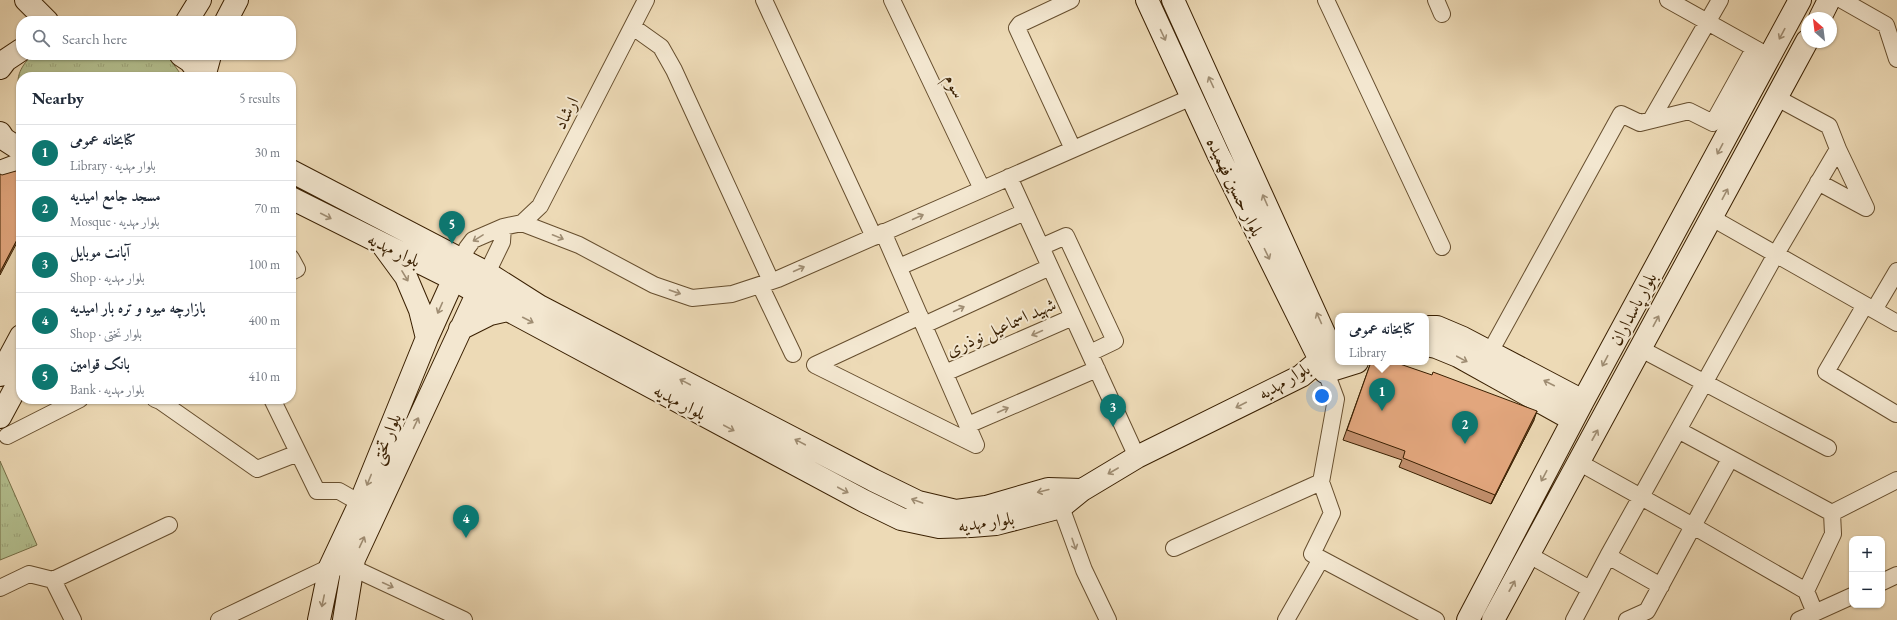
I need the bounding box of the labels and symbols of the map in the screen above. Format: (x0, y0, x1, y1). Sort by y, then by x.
north arrow (1801, 12, 1837, 48)
one-way arrow (1777, 28, 1785, 40)
one-way arrow (1160, 29, 1168, 41)
street label: سوم (935, 70, 971, 104)
one-way arrow (1207, 76, 1214, 88)
street label: ارشاد (548, 93, 583, 133)
street label: بلوار حسین فهمیده (1201, 133, 1269, 240)
one-way arrow (1716, 142, 1723, 154)
one-way arrow (1722, 188, 1729, 200)
one-way arrow (1261, 194, 1268, 206)
pin: 5 (439, 211, 465, 244)
one-way arrow (320, 213, 332, 220)
one-way arrow (912, 213, 924, 220)
street label: بلوار مهدیه (363, 227, 425, 273)
one-way arrow (472, 234, 483, 242)
one-way arrow (551, 234, 563, 241)
one-way arrow (1264, 248, 1271, 260)
one-way arrow (793, 265, 805, 273)
street label: بلوار پاسداران (1604, 268, 1663, 350)
one-way arrow (401, 270, 409, 282)
one-way arrow (669, 289, 681, 297)
street label: شهید اسماعیل نوذری (942, 292, 1060, 363)
one-way arrow (436, 302, 443, 314)
one-way arrow (953, 305, 965, 312)
one-way arrow (1315, 313, 1322, 325)
one-way arrow (1653, 315, 1661, 327)
one-way arrow (522, 317, 534, 324)
one-way arrow (1032, 330, 1044, 337)
one-way arrow (1456, 355, 1468, 363)
one-way arrow (1600, 355, 1608, 367)
street label: بلوار مهدیه (1253, 356, 1315, 406)
street label: بلوار مهدیه (649, 378, 711, 426)
one-way arrow (679, 378, 691, 386)
pin: 1 (1369, 378, 1395, 411)
one-way arrow (1543, 379, 1555, 387)
your location (1312, 386, 1332, 406)
pin: 3 (1100, 394, 1126, 427)
one-way arrow (1235, 402, 1247, 410)
one-way arrow (997, 406, 1009, 413)
street label: بلوار تختی (365, 410, 408, 468)
pin: 2 (1452, 411, 1478, 444)
one-way arrow (413, 418, 420, 430)
one-way arrow (723, 425, 735, 433)
one-way arrow (1591, 429, 1599, 441)
one-way arrow (795, 438, 807, 446)
one-way arrow (1107, 468, 1119, 476)
one-way arrow (1539, 470, 1547, 482)
one-way arrow (364, 474, 372, 486)
one-way arrow (837, 487, 849, 494)
one-way arrow (1037, 488, 1050, 495)
one-way arrow (911, 496, 923, 504)
pin: 4 (453, 505, 479, 538)
street label: بلوار مهدیه (956, 506, 1016, 538)
one-way arrow (359, 536, 366, 548)
one-way arrow (1071, 537, 1079, 549)
one-way arrow (1509, 580, 1516, 592)
one-way arrow (382, 581, 394, 589)
one-way arrow (318, 594, 326, 607)

